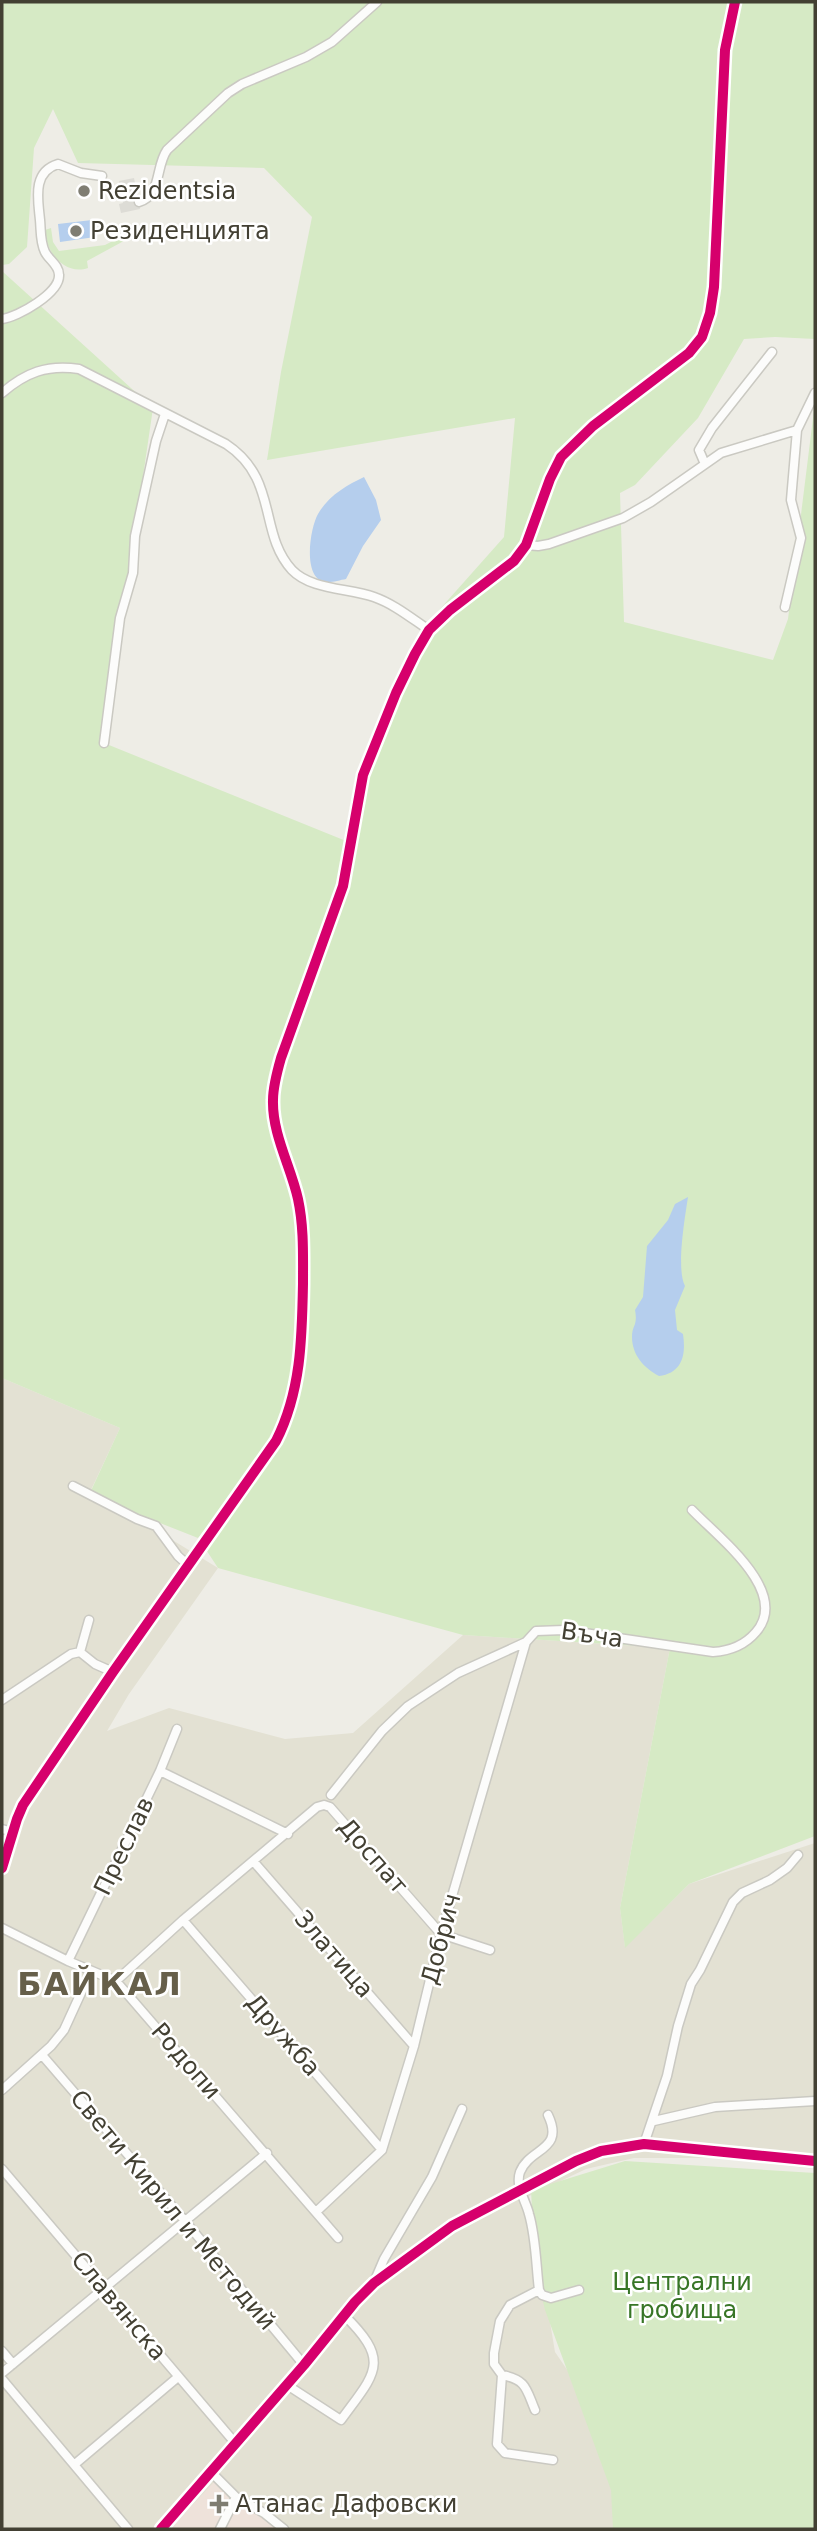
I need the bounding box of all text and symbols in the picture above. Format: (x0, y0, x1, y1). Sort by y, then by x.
place label: Rezidentsia (98, 177, 236, 205)
marker: Rezidentsia (76, 183, 92, 199)
place label: Резиденцията (90, 217, 270, 245)
marker: Резиденцията (68, 223, 84, 239)
street label: Въча (559, 1617, 625, 1653)
street label: Преслав (88, 1792, 160, 1900)
street label: Доспат (333, 1812, 413, 1900)
street label: Добрич (415, 1890, 467, 1988)
street label: Златица (289, 1905, 379, 2003)
district label: БАЙКАЛ (17, 1965, 183, 2003)
street label: Дружба (240, 1988, 326, 2082)
street label: Родопи (145, 2017, 227, 2105)
street label: Свети Кирил и Методий (64, 2084, 282, 2336)
street label: Славянска (65, 2246, 173, 2366)
park label: Централни гробища (612, 2268, 752, 2324)
place label: Атанас Дафовски (235, 2490, 457, 2518)
marker: Атанас Дафовски (209, 2494, 229, 2514)

